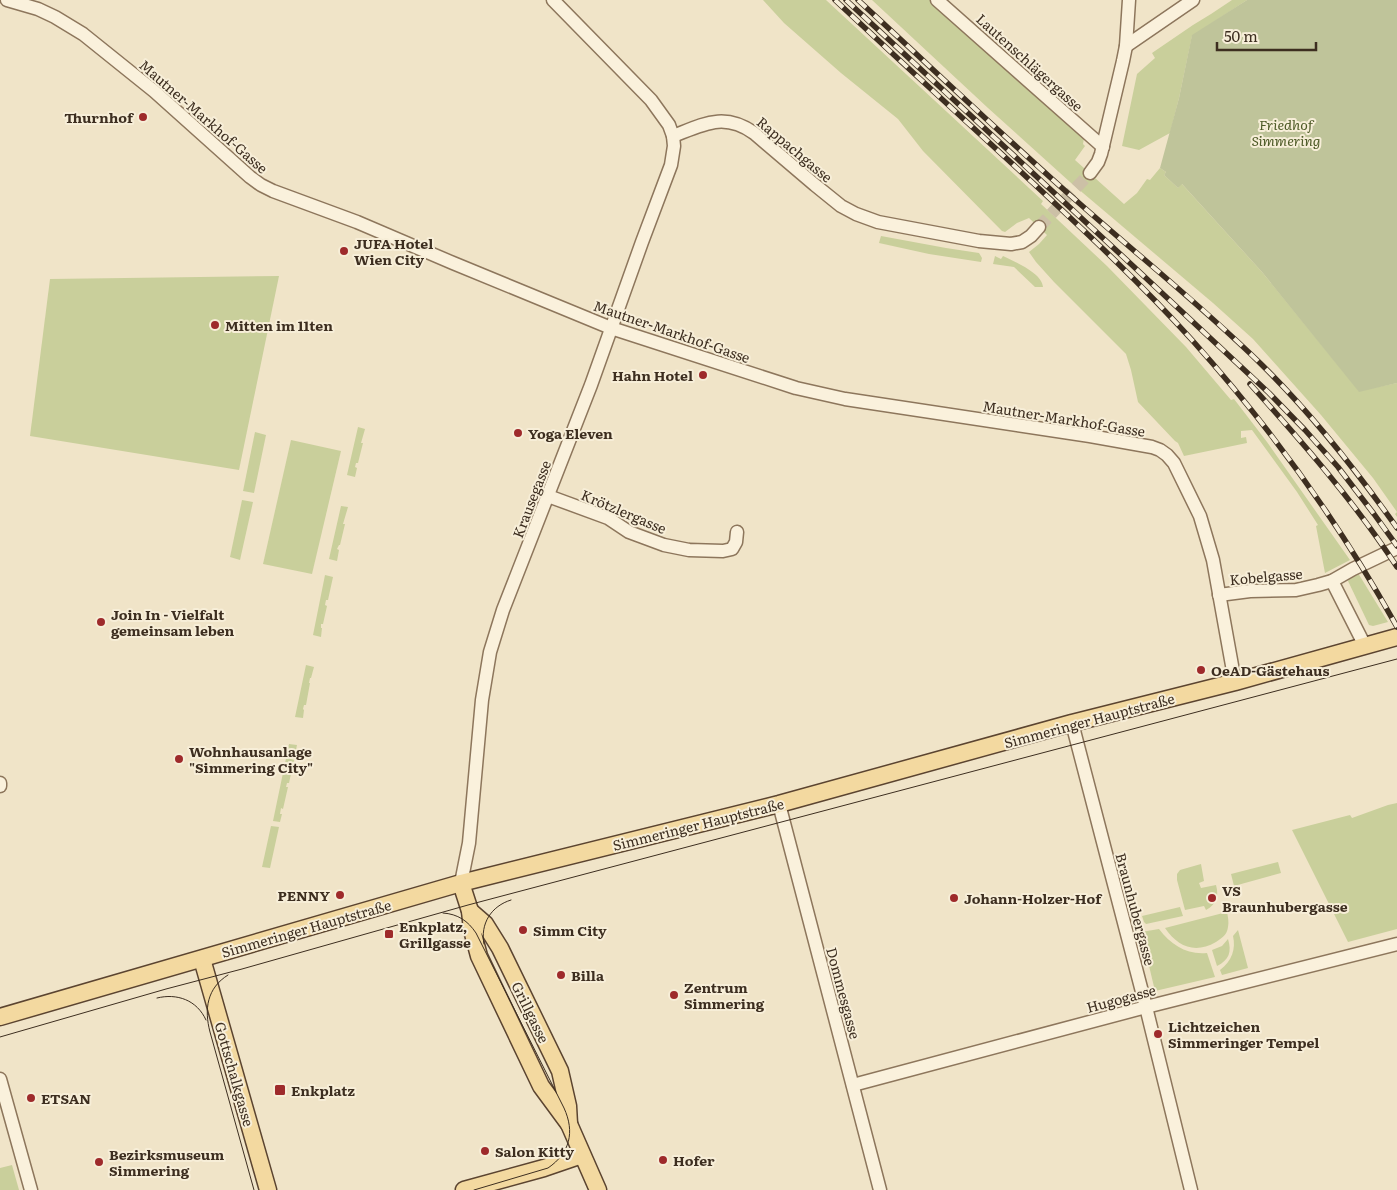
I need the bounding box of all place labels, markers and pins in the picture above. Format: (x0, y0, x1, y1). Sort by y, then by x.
place label: Thurnhof (64, 107, 135, 127)
marker: Thurnhof (137, 111, 149, 123)
place label: JUFA Hotel Wien City (354, 233, 433, 269)
marker: JUFA Hotel Wien City (338, 245, 350, 257)
place label: Mitten im 11ten (225, 315, 333, 335)
marker: Mitten im 11ten (209, 319, 221, 331)
place label: Hahn Hotel (612, 365, 693, 385)
marker: Hahn Hotel (697, 369, 709, 381)
place label: Yoga Eleven (528, 423, 613, 443)
marker: Yoga Eleven (512, 427, 524, 439)
place label: Join In - Vielfalt gemeinsam leben (111, 604, 235, 640)
marker: Join In - Vielfalt gemeinsam leben (95, 616, 107, 628)
place label: OeAD-Gästehaus (1211, 660, 1329, 680)
marker: OeAD-Gästehaus (1195, 664, 1207, 676)
place label: Wohnhausanlage "Simmering City" (189, 741, 313, 777)
marker: Wohnhausanlage "Simmering City" (173, 753, 185, 765)
place label: VS Braunhubergasse (1222, 880, 1348, 916)
place label: PENNY (278, 885, 331, 905)
place label: Johann-Holzer-Hof (964, 888, 1103, 908)
marker: PENNY (334, 889, 346, 901)
marker: Johann-Holzer-Hof (948, 892, 960, 904)
marker: VS Braunhubergasse (1206, 892, 1218, 904)
place label: Enkplatz, Grillgasse (399, 916, 471, 952)
place label: Simm City (533, 920, 607, 940)
marker: Simm City (517, 924, 529, 936)
marker: Enkplatz, Grillgasse (383, 928, 395, 940)
place label: Billa (571, 965, 605, 985)
marker: Billa (555, 969, 567, 981)
place label: Zentrum Simmering (684, 977, 765, 1013)
marker: Zentrum Simmering (668, 989, 680, 1001)
place label: Lichtzeichen Simmeringer Tempel (1168, 1016, 1319, 1052)
marker: Lichtzeichen Simmeringer Tempel (1152, 1028, 1164, 1040)
place label: Enkplatz (291, 1080, 355, 1100)
marker: Enkplatz (273, 1083, 287, 1097)
place label: ETSAN (41, 1088, 91, 1108)
marker: ETSAN (25, 1092, 37, 1104)
place label: Salon Kitty (495, 1141, 575, 1161)
place label: Bezirksmuseum Simmering (109, 1144, 224, 1180)
marker: Salon Kitty (479, 1145, 491, 1157)
place label: Hofer (673, 1150, 715, 1170)
marker: Hofer (657, 1154, 669, 1166)
marker: Bezirksmuseum Simmering (93, 1156, 105, 1168)

